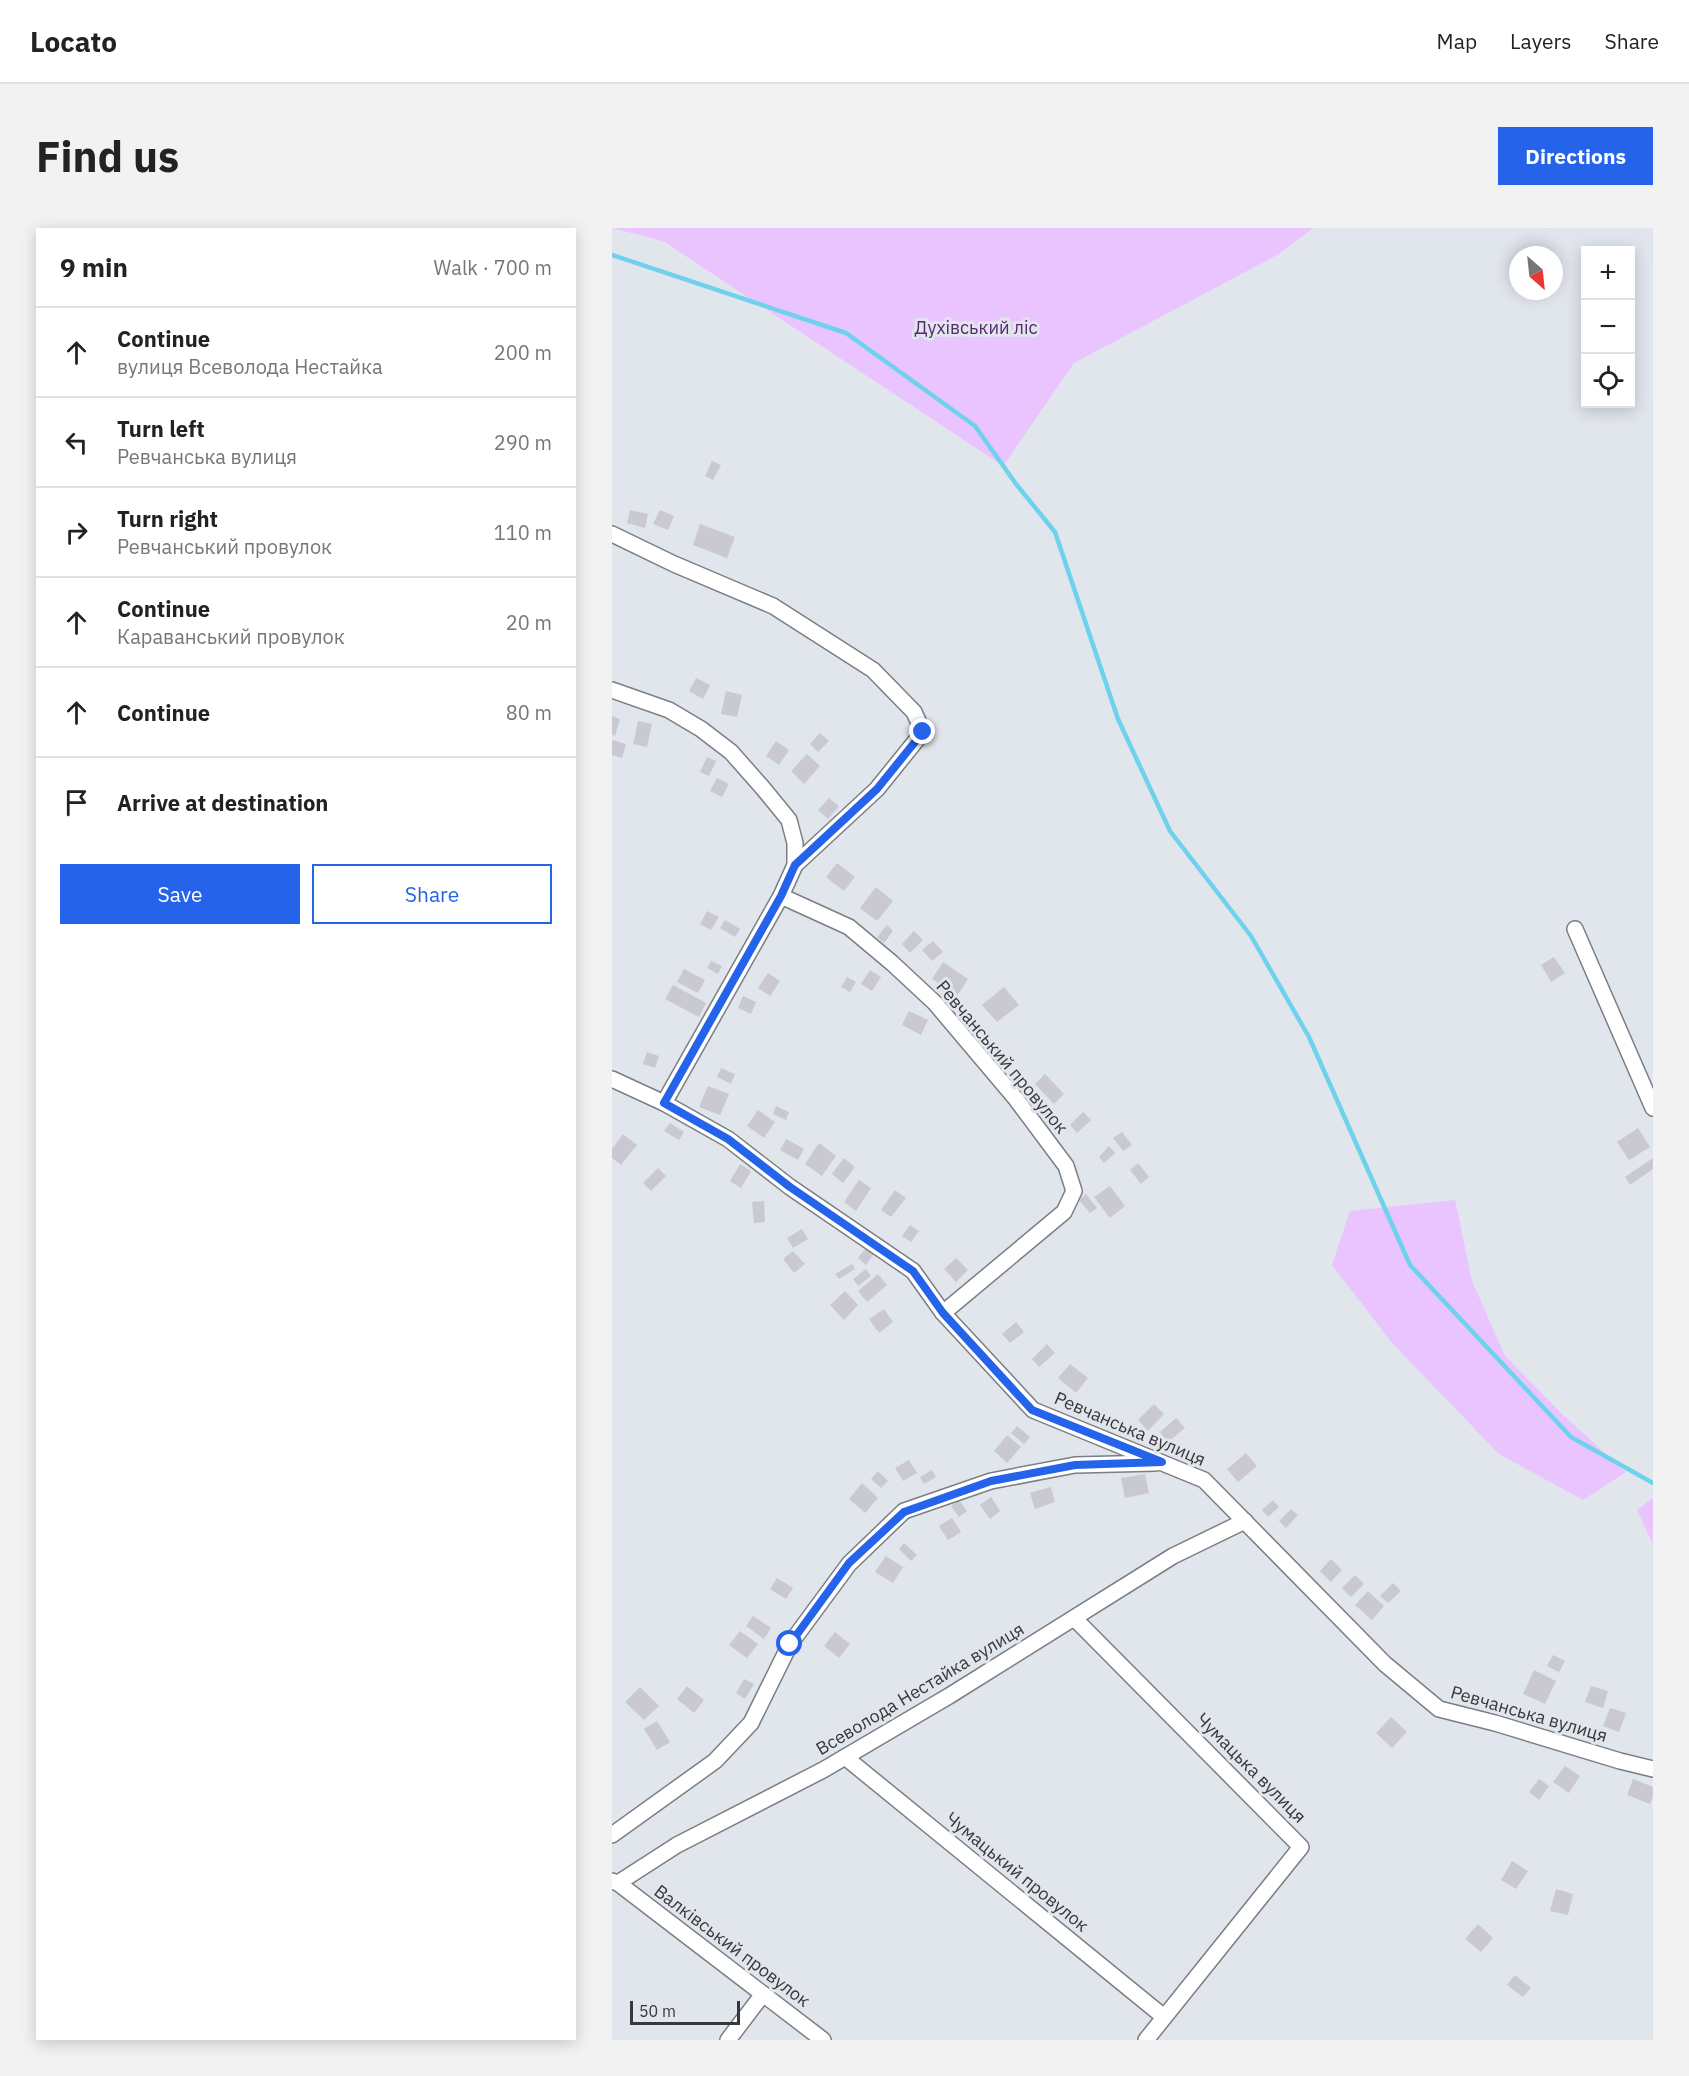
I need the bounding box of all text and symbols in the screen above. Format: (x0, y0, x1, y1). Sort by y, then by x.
text: Locato (30, 23, 117, 60)
text: Map (1437, 27, 1477, 55)
text: Layers (1510, 27, 1572, 55)
text: Share (1605, 27, 1659, 55)
button: Directions (1498, 127, 1653, 185)
text: Find us (36, 129, 179, 184)
north arrow (1509, 246, 1563, 300)
map controls (1581, 246, 1635, 408)
button: + (1581, 246, 1635, 300)
text: 9 min (60, 250, 128, 284)
text: Walk · 700 m (434, 254, 552, 281)
button: − (1581, 300, 1635, 354)
park label: Духівський ліс (914, 316, 1038, 339)
text: Continue (117, 324, 210, 353)
icon: ahead (60, 336, 93, 369)
text: 200 m (494, 339, 552, 366)
text: вулиця Всеволода Нестайка (117, 353, 383, 380)
button: locate (1581, 354, 1635, 408)
text: Turn left (117, 414, 205, 443)
icon: left (60, 426, 93, 459)
text: 290 m (494, 429, 552, 456)
text: Ревчанська вулиця (117, 443, 297, 470)
text: Turn right (117, 504, 218, 533)
icon: right (60, 516, 93, 549)
text: 110 m (494, 519, 552, 546)
text: Ревчанський провулок (117, 533, 332, 560)
text: Continue (117, 594, 210, 623)
icon: ahead (60, 606, 93, 639)
text: 20 m (506, 609, 552, 636)
text: Караванський провулок (117, 623, 345, 650)
icon: ahead (60, 696, 93, 729)
text: Continue (117, 698, 210, 727)
text: 80 m (506, 699, 552, 726)
route end (909, 718, 935, 744)
icon: arrive (60, 786, 93, 819)
text: Arrive at destination (117, 788, 328, 817)
button: Save (60, 864, 300, 924)
button: Share (312, 864, 552, 924)
street label: Ревчанський провулок (931, 975, 1073, 1138)
street label: Ревчанська вулиця (1051, 1386, 1209, 1471)
street label: Всеволода Нестайка вулиця (811, 1617, 1028, 1760)
route start (776, 1630, 802, 1656)
street label: Ревчанська вулиця (1448, 1680, 1610, 1747)
street label: Чумацька вулиця (1192, 1708, 1311, 1827)
street label: Чумацький провулок (941, 1807, 1094, 1937)
street label: Валківський провулок (650, 1879, 815, 2012)
scale bar (630, 1998, 740, 2026)
text: 50 m (639, 2001, 676, 2021)

